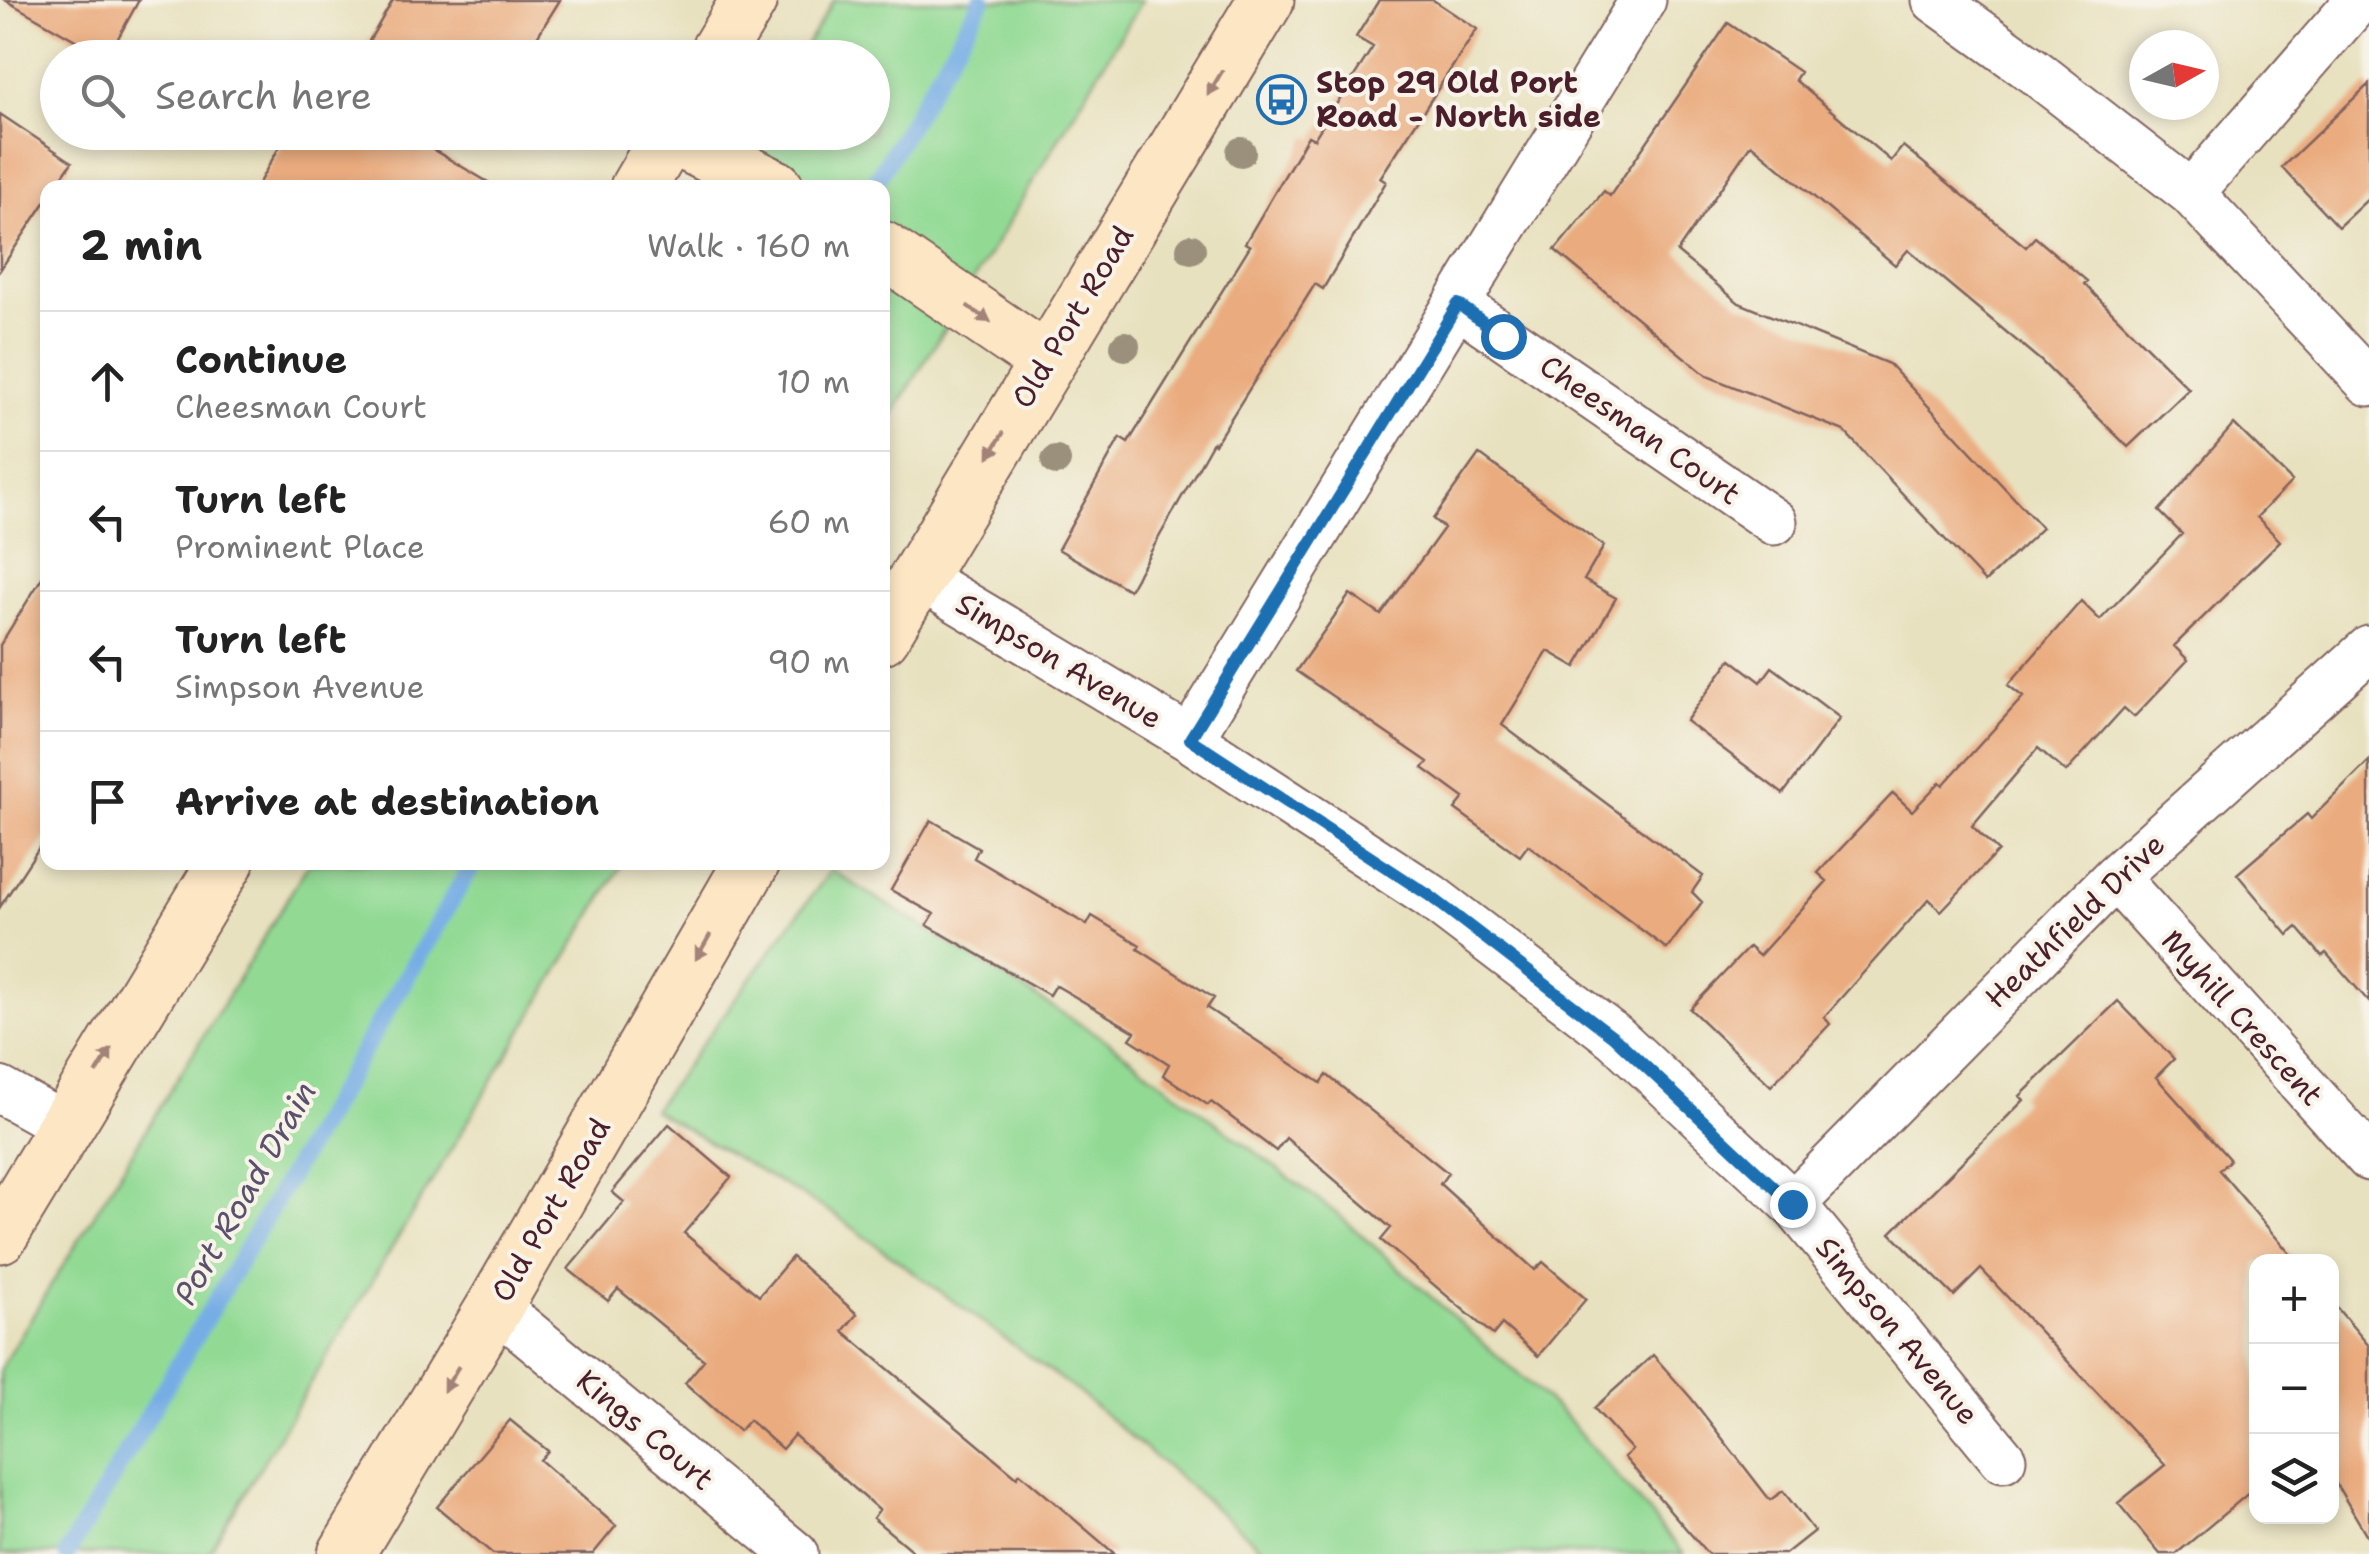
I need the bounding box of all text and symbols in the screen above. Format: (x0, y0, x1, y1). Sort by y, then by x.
north arrow (2129, 30, 2219, 120)
search box (40, 40, 890, 150)
place label: Stop 29 Old Port Road - North side (1316, 62, 1601, 137)
icon: search (75, 68, 130, 123)
one-way arrow (1207, 69, 1224, 97)
text: Search here (155, 70, 372, 121)
bus stop icon: Stop 29 Old Port Road - North side (1255, 74, 1307, 126)
text: 2 min (80, 217, 202, 273)
street label: Old Port Road (1002, 218, 1143, 416)
text: Walk · 160 m (647, 224, 850, 267)
one-way arrow (966, 304, 992, 323)
route start (1481, 314, 1527, 360)
text: Continue (175, 334, 347, 385)
street label: Cheesman Court (1532, 345, 1749, 514)
icon: ahead (80, 354, 135, 409)
text: 10 m (777, 360, 850, 403)
text: Cheesman Court (175, 385, 427, 428)
one-way arrow (988, 431, 1005, 459)
text: Turn left (175, 474, 347, 525)
icon: left (80, 494, 135, 549)
text: 60 m (768, 500, 850, 543)
text: Prominent Place (175, 525, 425, 568)
street label: Simpson Avenue (948, 583, 1170, 738)
text: Turn left (175, 614, 347, 665)
icon: left (80, 634, 135, 689)
text: 90 m (767, 640, 850, 683)
text: Simpson Avenue (175, 665, 425, 708)
icon: arrive (80, 774, 135, 829)
text: Arrive at destination (175, 776, 599, 827)
street label: Heathfield Drive (1976, 824, 2174, 1017)
street label: Myhill Crescent (2152, 921, 2332, 1115)
one-way arrow (695, 933, 712, 961)
one-way arrow (95, 1047, 113, 1075)
water label: Port Road Drain (163, 1073, 326, 1312)
street label: Old Port Road (481, 1110, 620, 1309)
route end (1770, 1182, 1816, 1228)
street label: Simpson Avenue (1806, 1228, 1988, 1433)
map controls (2249, 1254, 2339, 1524)
button: + (2249, 1254, 2339, 1344)
button: − (2249, 1344, 2339, 1434)
street label: Kings Court (568, 1360, 723, 1499)
one-way arrow (443, 1365, 460, 1393)
button: layers (2249, 1434, 2339, 1524)

